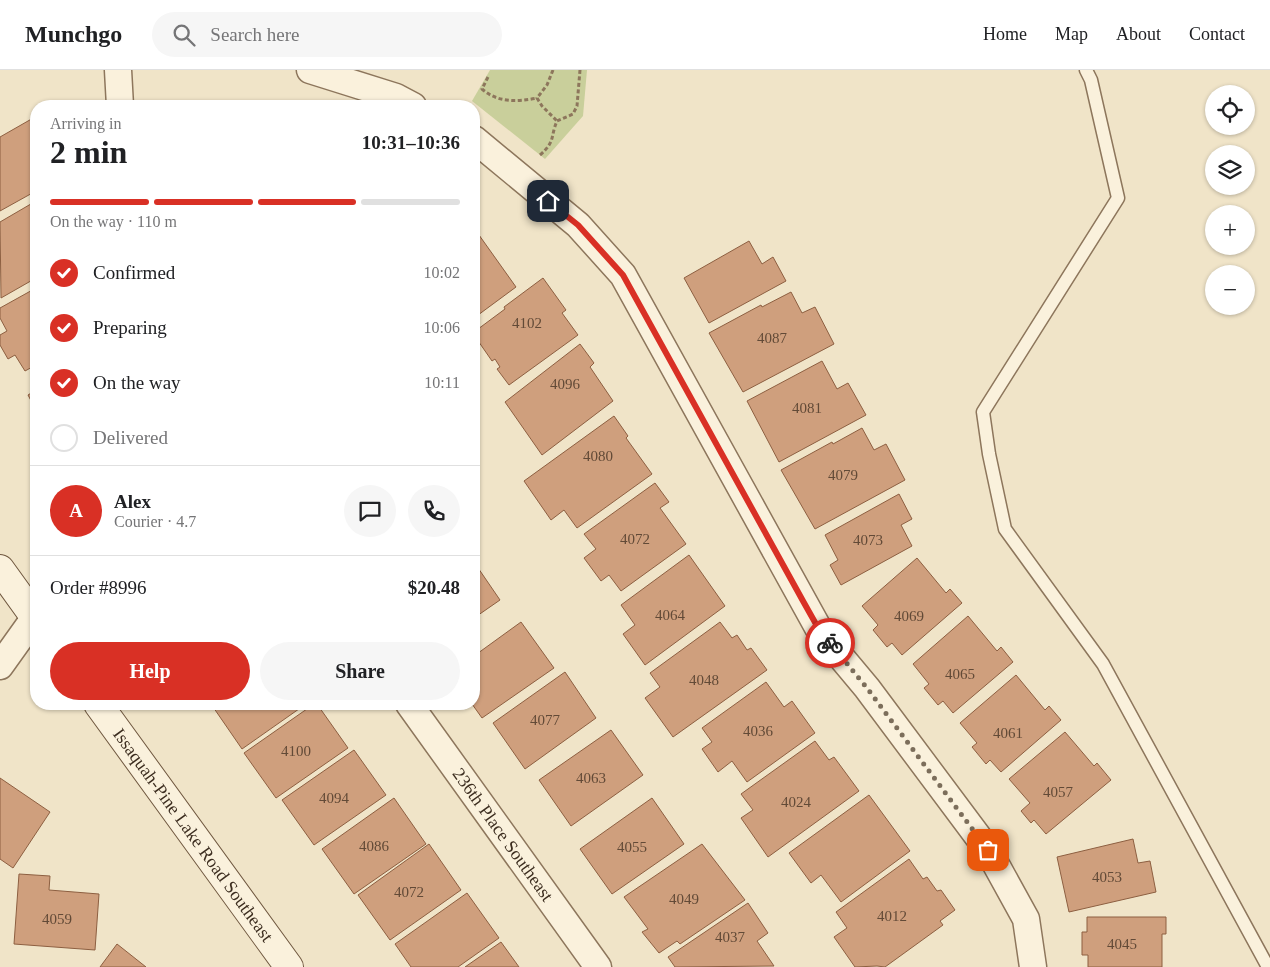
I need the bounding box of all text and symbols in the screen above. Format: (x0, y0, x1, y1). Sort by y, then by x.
search box (152, 12, 502, 57)
text: Munchgo (25, 21, 122, 47)
icon: search (170, 21, 198, 49)
text: Search here (210, 24, 300, 45)
text: Home (983, 24, 1027, 44)
text: Map (1055, 24, 1088, 44)
text: About (1116, 24, 1161, 44)
text: Contact (1189, 24, 1245, 44)
map controls (1205, 85, 1255, 315)
button: locate (1205, 85, 1255, 135)
text: Arriving in (50, 115, 122, 132)
text: 10:31–10:36 (362, 132, 460, 153)
text: 2 min (50, 134, 127, 170)
button: layers (1205, 145, 1255, 195)
pin (527, 180, 569, 222)
icon: home (534, 187, 562, 215)
button: + (1205, 205, 1255, 255)
text: On the way · 110 m (50, 213, 177, 230)
icon: check (50, 259, 78, 287)
text: Confirmed (93, 262, 175, 283)
text: 10:02 (424, 264, 460, 281)
button: − (1205, 265, 1255, 315)
icon: check (50, 314, 78, 342)
house number: 4102 (512, 315, 542, 331)
text: Preparing (93, 317, 167, 338)
text: 10:06 (424, 319, 460, 336)
house number: 4087 (757, 330, 788, 346)
icon: check (50, 369, 78, 397)
text: On the way (93, 372, 181, 393)
text: 10:11 (424, 374, 460, 391)
house number: 4096 (550, 376, 581, 392)
house number: 4081 (792, 400, 822, 416)
text: Delivered (93, 427, 168, 448)
house number: 4080 (583, 448, 613, 464)
house number: 4079 (828, 467, 858, 483)
button: chat (344, 485, 396, 537)
button: phone (408, 485, 460, 537)
text: Alex (114, 491, 151, 512)
text: A (69, 500, 83, 521)
text: Courier · 4.7 (114, 513, 196, 530)
house number: 4072 (620, 531, 650, 547)
house number: 4073 (853, 532, 883, 548)
text: Order #8996 (50, 577, 147, 598)
text: $20.48 (408, 577, 460, 598)
house number: 4064 (655, 607, 686, 623)
house number: 4069 (894, 608, 924, 624)
courier (805, 618, 855, 668)
icon: bike (816, 629, 844, 657)
button: Help (50, 642, 250, 700)
button: Share (260, 642, 460, 700)
house number: 4065 (945, 666, 975, 682)
house number: 4048 (689, 672, 719, 688)
house number: 4077 (530, 712, 561, 728)
house number: 4036 (743, 723, 774, 739)
street label: Issaquah-Pine Lake Road Southeast (109, 725, 277, 946)
house number: 4061 (993, 725, 1023, 741)
house number: 4100 (281, 743, 311, 759)
street label: 236th Place Southeast (448, 764, 558, 905)
house number: 4063 (576, 770, 606, 786)
house number: 4057 (1043, 784, 1074, 800)
house number: 4094 (319, 790, 350, 806)
house number: 4024 (781, 794, 812, 810)
pin (967, 829, 1009, 871)
icon: bag (974, 836, 1002, 864)
house number: 4086 (359, 838, 390, 854)
house number: 4055 (617, 839, 647, 855)
house number: 4053 (1092, 869, 1122, 885)
house number: 4072 (394, 884, 424, 900)
house number: 4049 (669, 891, 699, 907)
house number: 4012 (877, 908, 907, 924)
house number: 4059 (42, 911, 72, 927)
house number: 4037 (715, 929, 746, 945)
house number: 4045 (1107, 936, 1137, 952)

